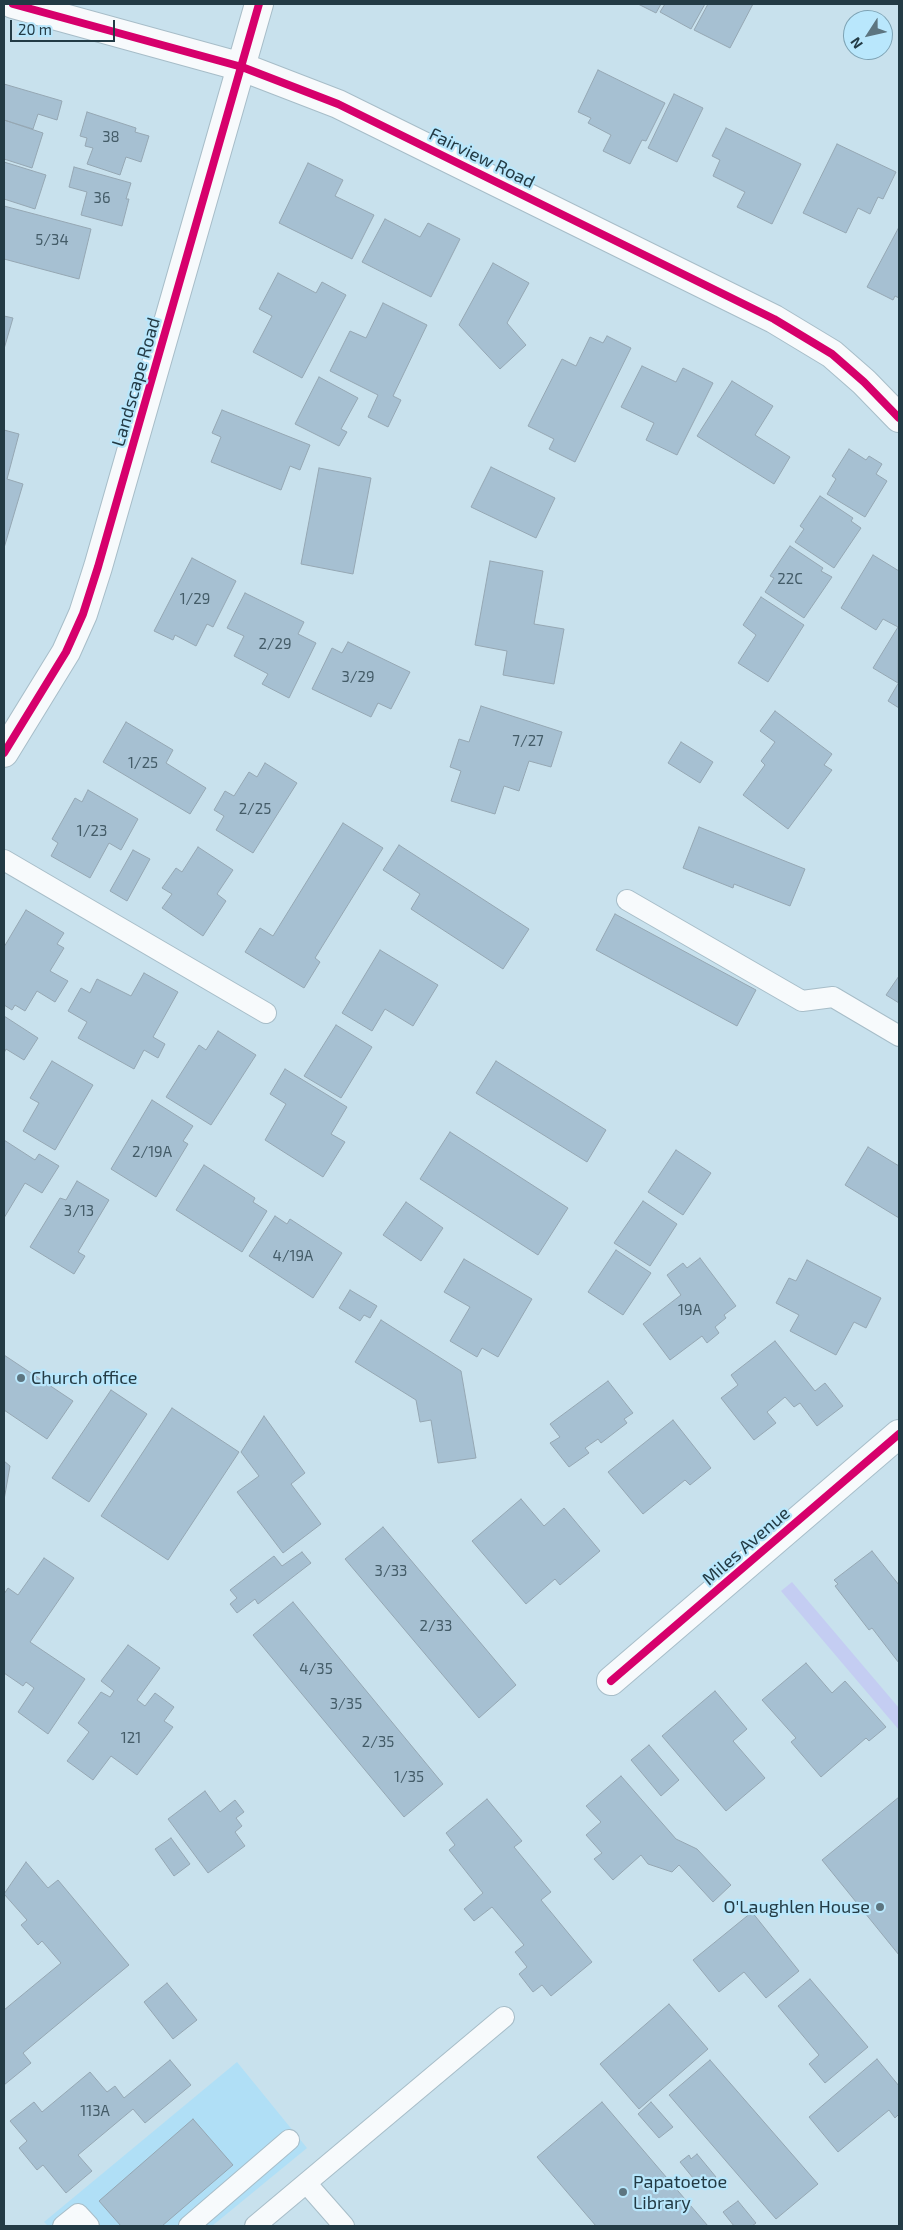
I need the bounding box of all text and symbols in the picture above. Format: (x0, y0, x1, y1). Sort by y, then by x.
scale bar (12, 10, 118, 42)
north arrow (843, 10, 893, 60)
text: 20 m (18, 20, 52, 38)
text: N (846, 34, 866, 52)
street label: Fairview Road (426, 123, 538, 193)
house number: 38 (102, 128, 120, 146)
house number: 36 (94, 189, 110, 207)
house number: 5/34 (35, 231, 69, 249)
street label: Landscape Road (107, 315, 165, 449)
house number: 22C (777, 570, 803, 588)
house number: 1/29 (180, 590, 210, 608)
house number: 2/29 (258, 635, 292, 653)
house number: 3/29 (341, 668, 375, 686)
house number: 7/27 (512, 732, 544, 750)
house number: 1/25 (128, 754, 158, 772)
house number: 2/25 (239, 800, 271, 818)
house number: 1/23 (77, 822, 107, 840)
house number: 2/19A (132, 1143, 172, 1161)
house number: 3/13 (64, 1202, 94, 1220)
house number: 4/19A (273, 1247, 313, 1265)
house number: 19A (678, 1301, 702, 1319)
place label: Church office (31, 1367, 137, 1389)
marker: Church office (15, 1372, 27, 1384)
street label: Miles Avenue (698, 1502, 794, 1590)
house number: 3/33 (375, 1562, 407, 1580)
house number: 2/33 (420, 1617, 452, 1635)
house number: 4/35 (299, 1660, 333, 1678)
house number: 3/35 (330, 1695, 362, 1713)
house number: 121 (121, 1729, 141, 1747)
house number: 2/35 (362, 1733, 394, 1751)
house number: 1/35 (394, 1768, 424, 1786)
place label: O'Laughlen House (724, 1896, 870, 1918)
marker: O'Laughlen House (874, 1901, 886, 1913)
house number: 113A (80, 2102, 110, 2120)
place label: Papatoetoe Library (633, 2171, 727, 2214)
marker: Papatoetoe Library (617, 2186, 629, 2198)

